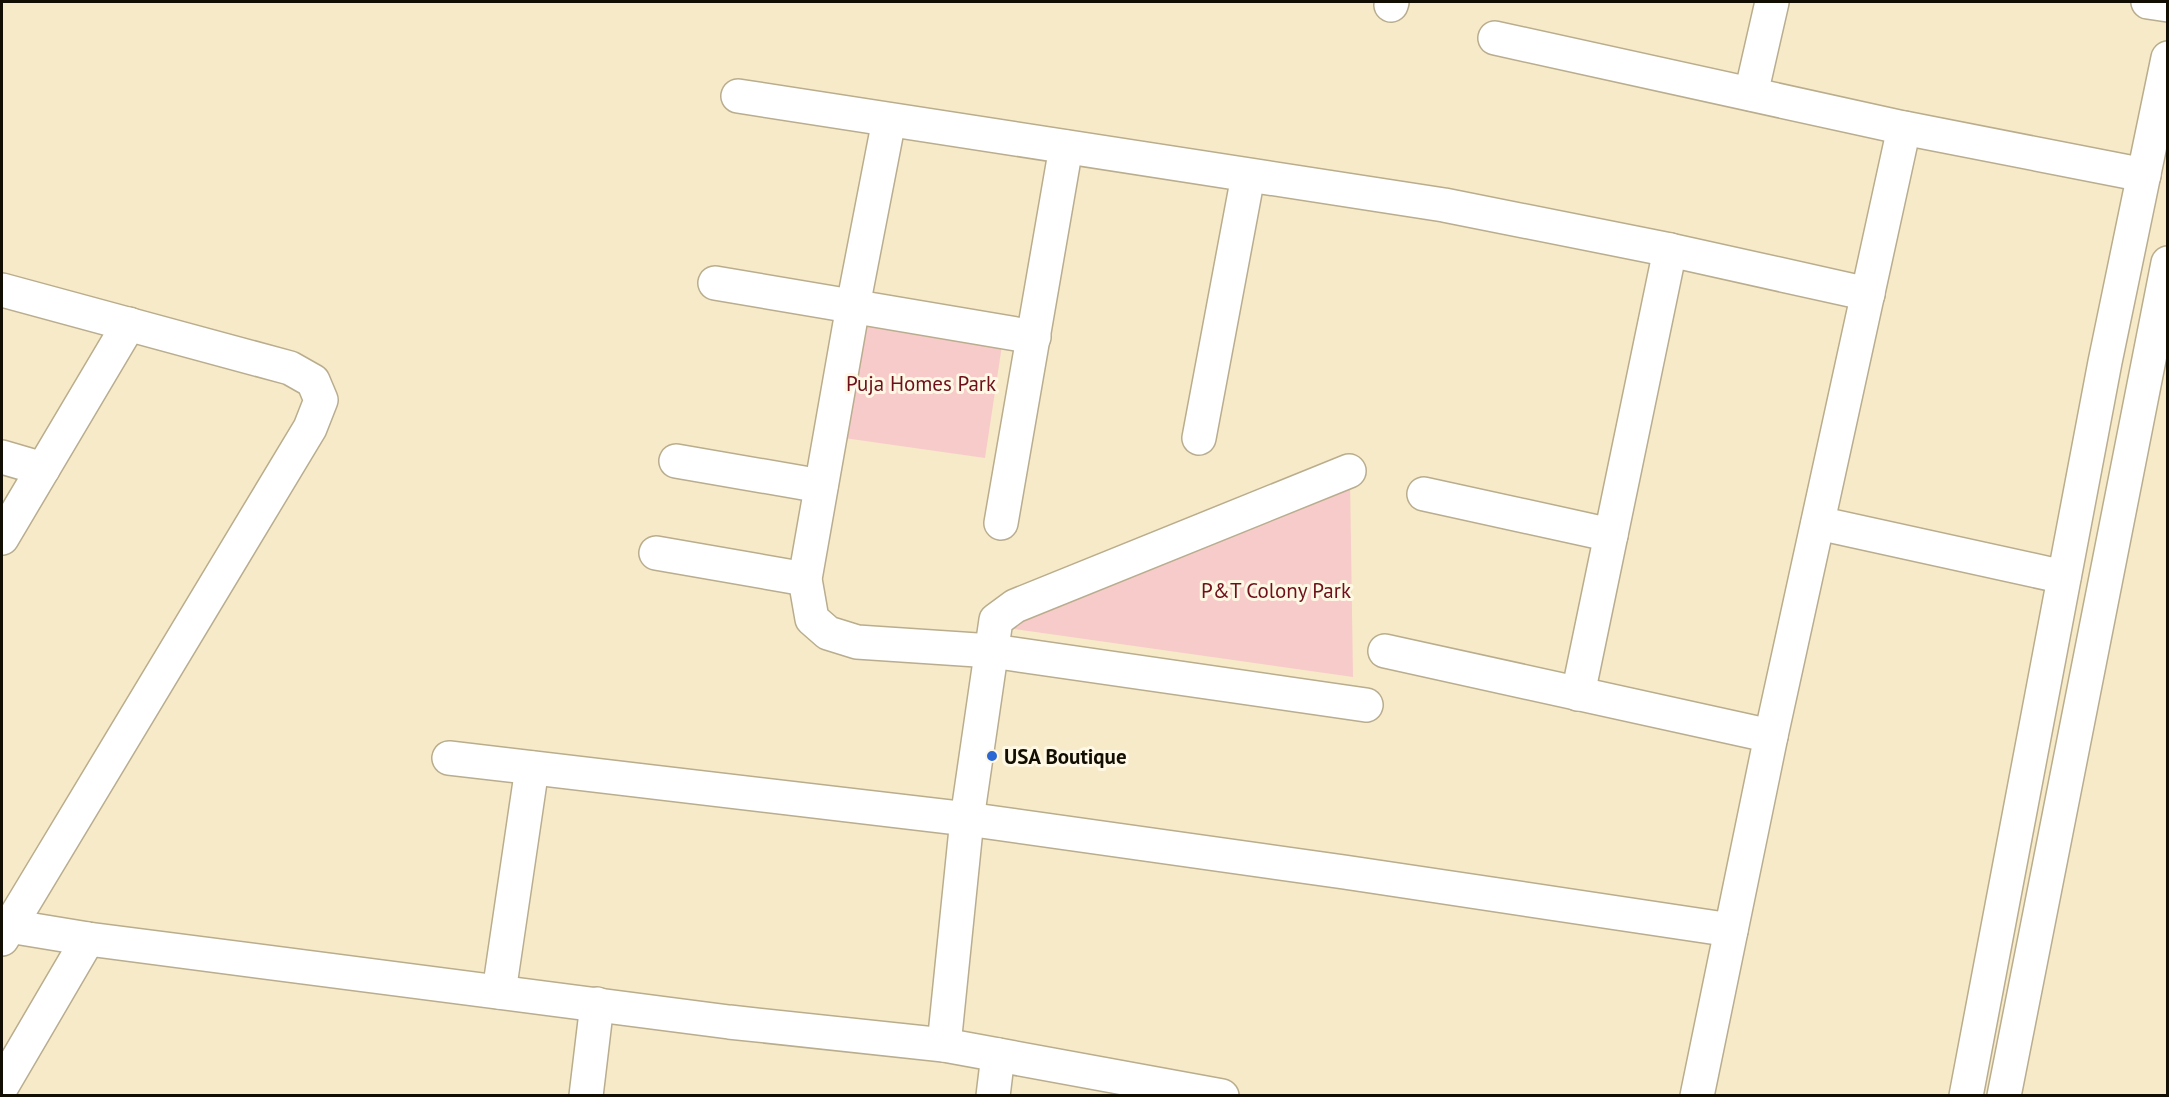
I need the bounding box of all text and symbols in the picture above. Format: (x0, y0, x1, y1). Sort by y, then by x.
park label: Puja Homes Park (846, 370, 996, 397)
park label: P&T Colony Park (1201, 577, 1351, 604)
place label: USA Boutique (1004, 743, 1127, 770)
marker: USA Boutique (985, 749, 999, 763)

